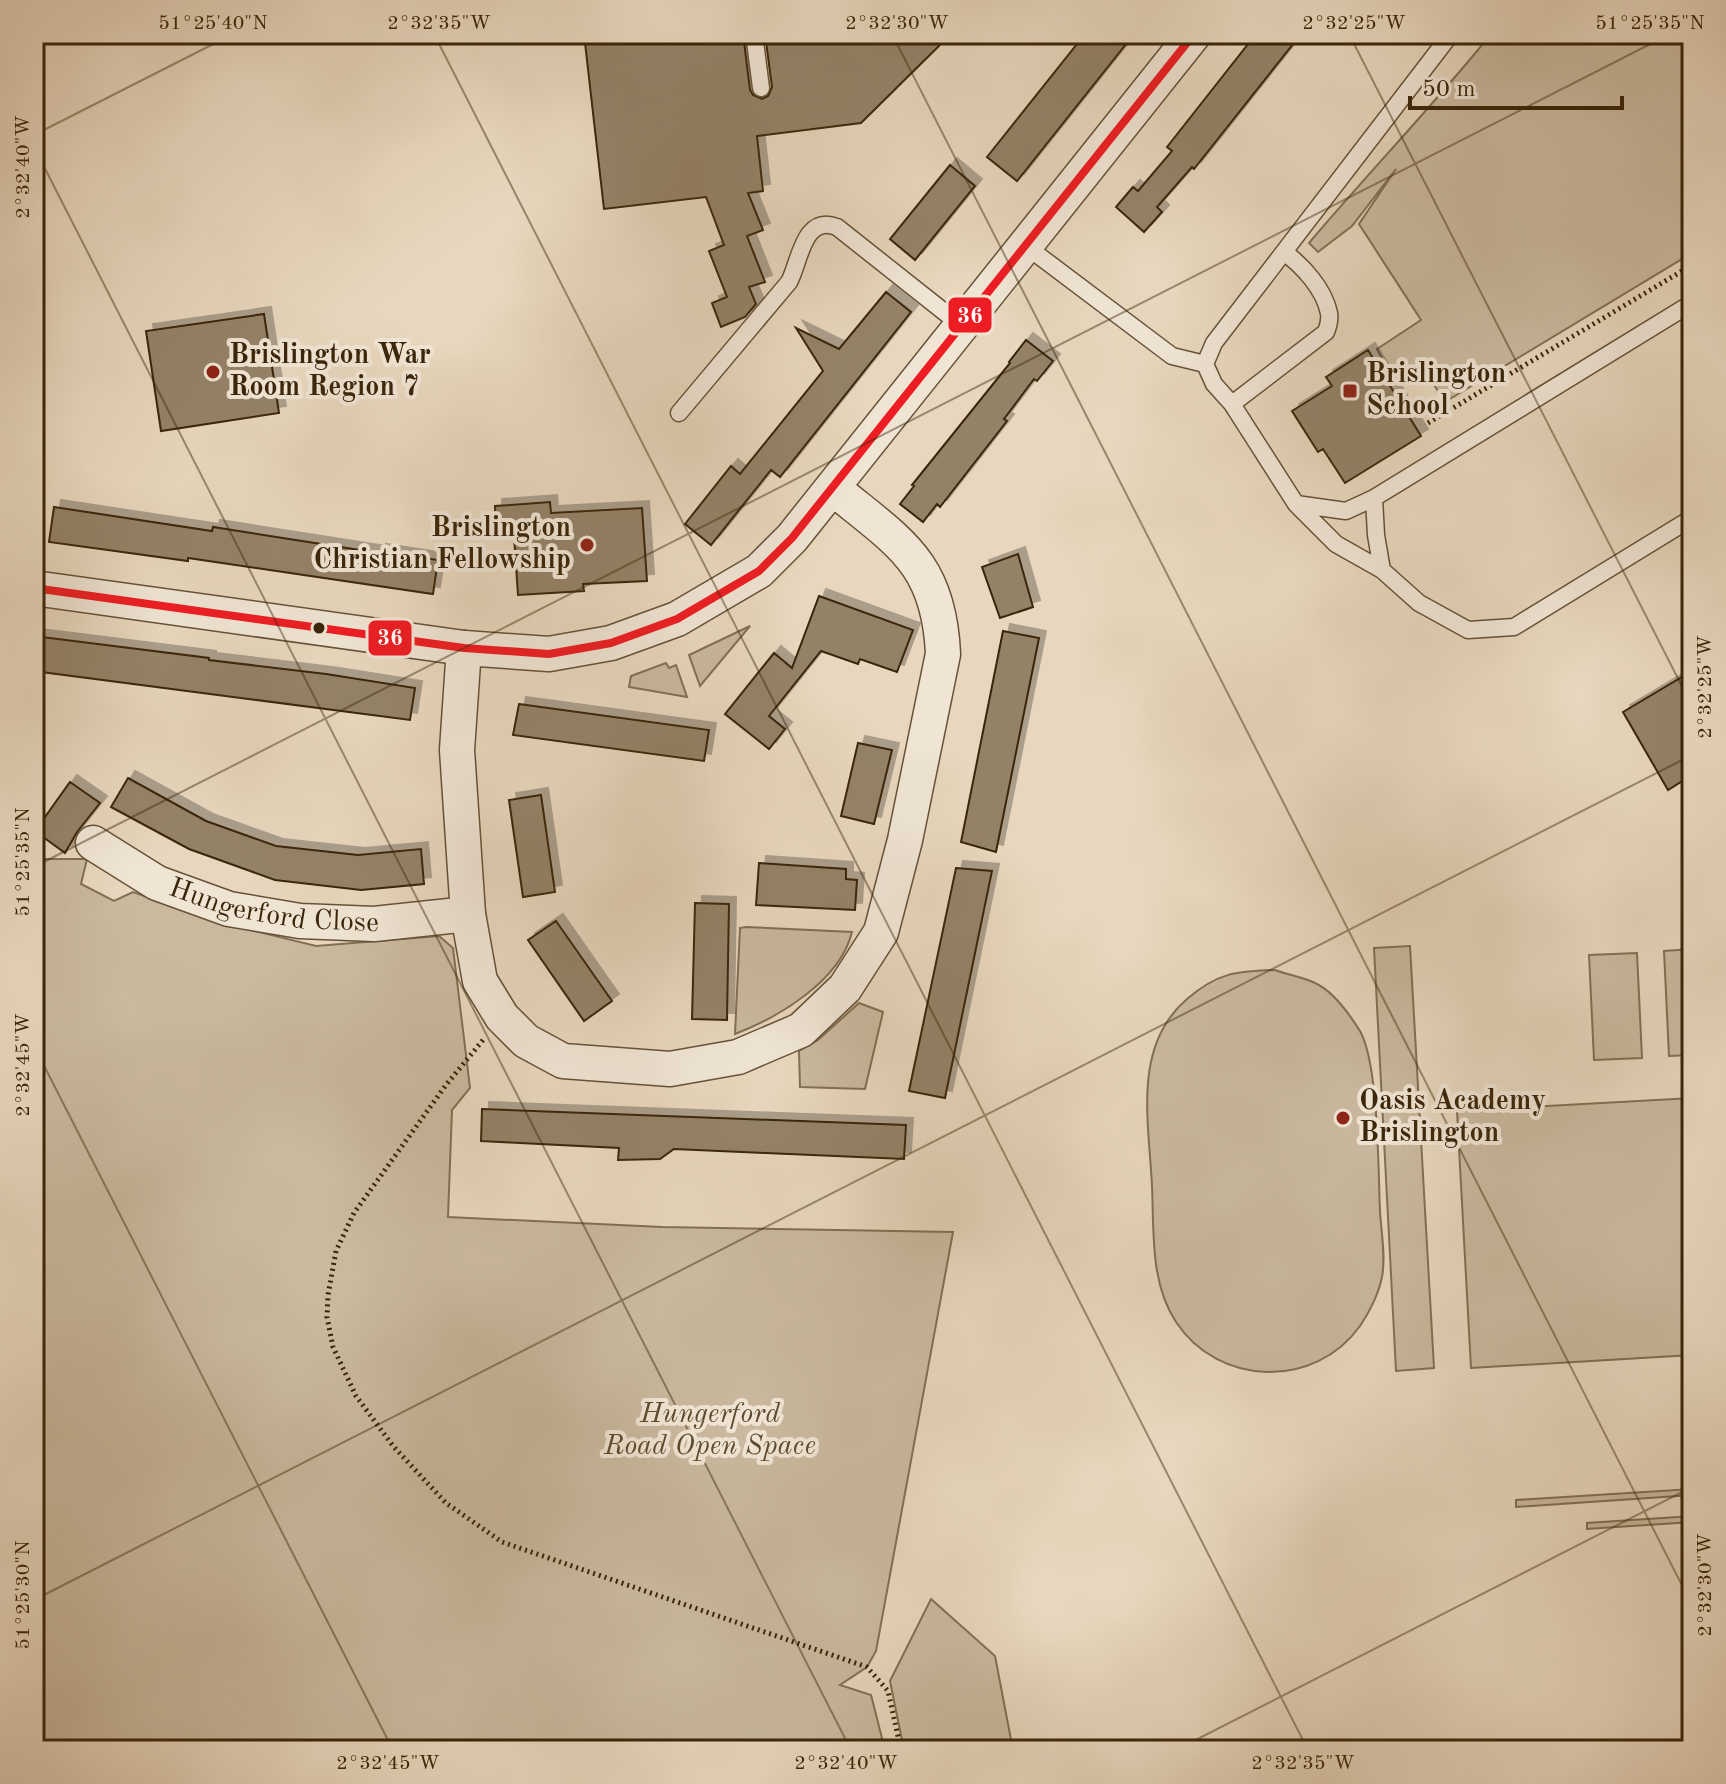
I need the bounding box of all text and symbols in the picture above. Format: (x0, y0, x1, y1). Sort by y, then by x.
text: 51°25'40"N (158, 14, 268, 34)
text: 2°32'35"W (387, 14, 491, 34)
text: 2°32'30"W (845, 14, 949, 34)
text: 2°32'25"W (1302, 14, 1406, 34)
text: 51°25'35"N (1595, 14, 1705, 34)
scale bar (1410, 60, 1622, 110)
text: 50 m (1422, 78, 1476, 102)
text: 2°32'40"W (14, 115, 34, 219)
line badge: 36 (947, 296, 993, 334)
text: 36 (957, 306, 983, 328)
place label: Brislington War Room Region 7 (229, 342, 431, 402)
place label: Brislington School (1366, 361, 1506, 421)
marker: Brislington War Room Region 7 (204, 363, 222, 381)
marker: Brislington School (1341, 382, 1359, 400)
place label: Brislington Christian Fellowship (314, 515, 571, 575)
marker: Brislington Christian Fellowship (578, 536, 596, 554)
line badge: 36 (367, 619, 413, 657)
unlabelled marker (311, 620, 327, 636)
text: 36 (377, 628, 403, 650)
text: 2°32'25"W (1696, 635, 1716, 739)
text: 51°25'35"N (14, 807, 34, 917)
street label: Hungerford Close (165, 874, 379, 938)
text: 2°32'45"W (14, 1013, 34, 1117)
place label: Oasis Academy Brislington (1359, 1088, 1546, 1148)
marker: Oasis Academy Brislington (1334, 1109, 1352, 1127)
park label: Hungerford Road Open Space (603, 1401, 816, 1461)
text: 2°32'30"W (1696, 1533, 1716, 1637)
text: 51°25'30"N (14, 1540, 34, 1650)
text: 2°32'45"W (336, 1754, 440, 1774)
text: 2°32'40"W (794, 1754, 898, 1774)
text: 2°32'35"W (1251, 1754, 1355, 1774)

